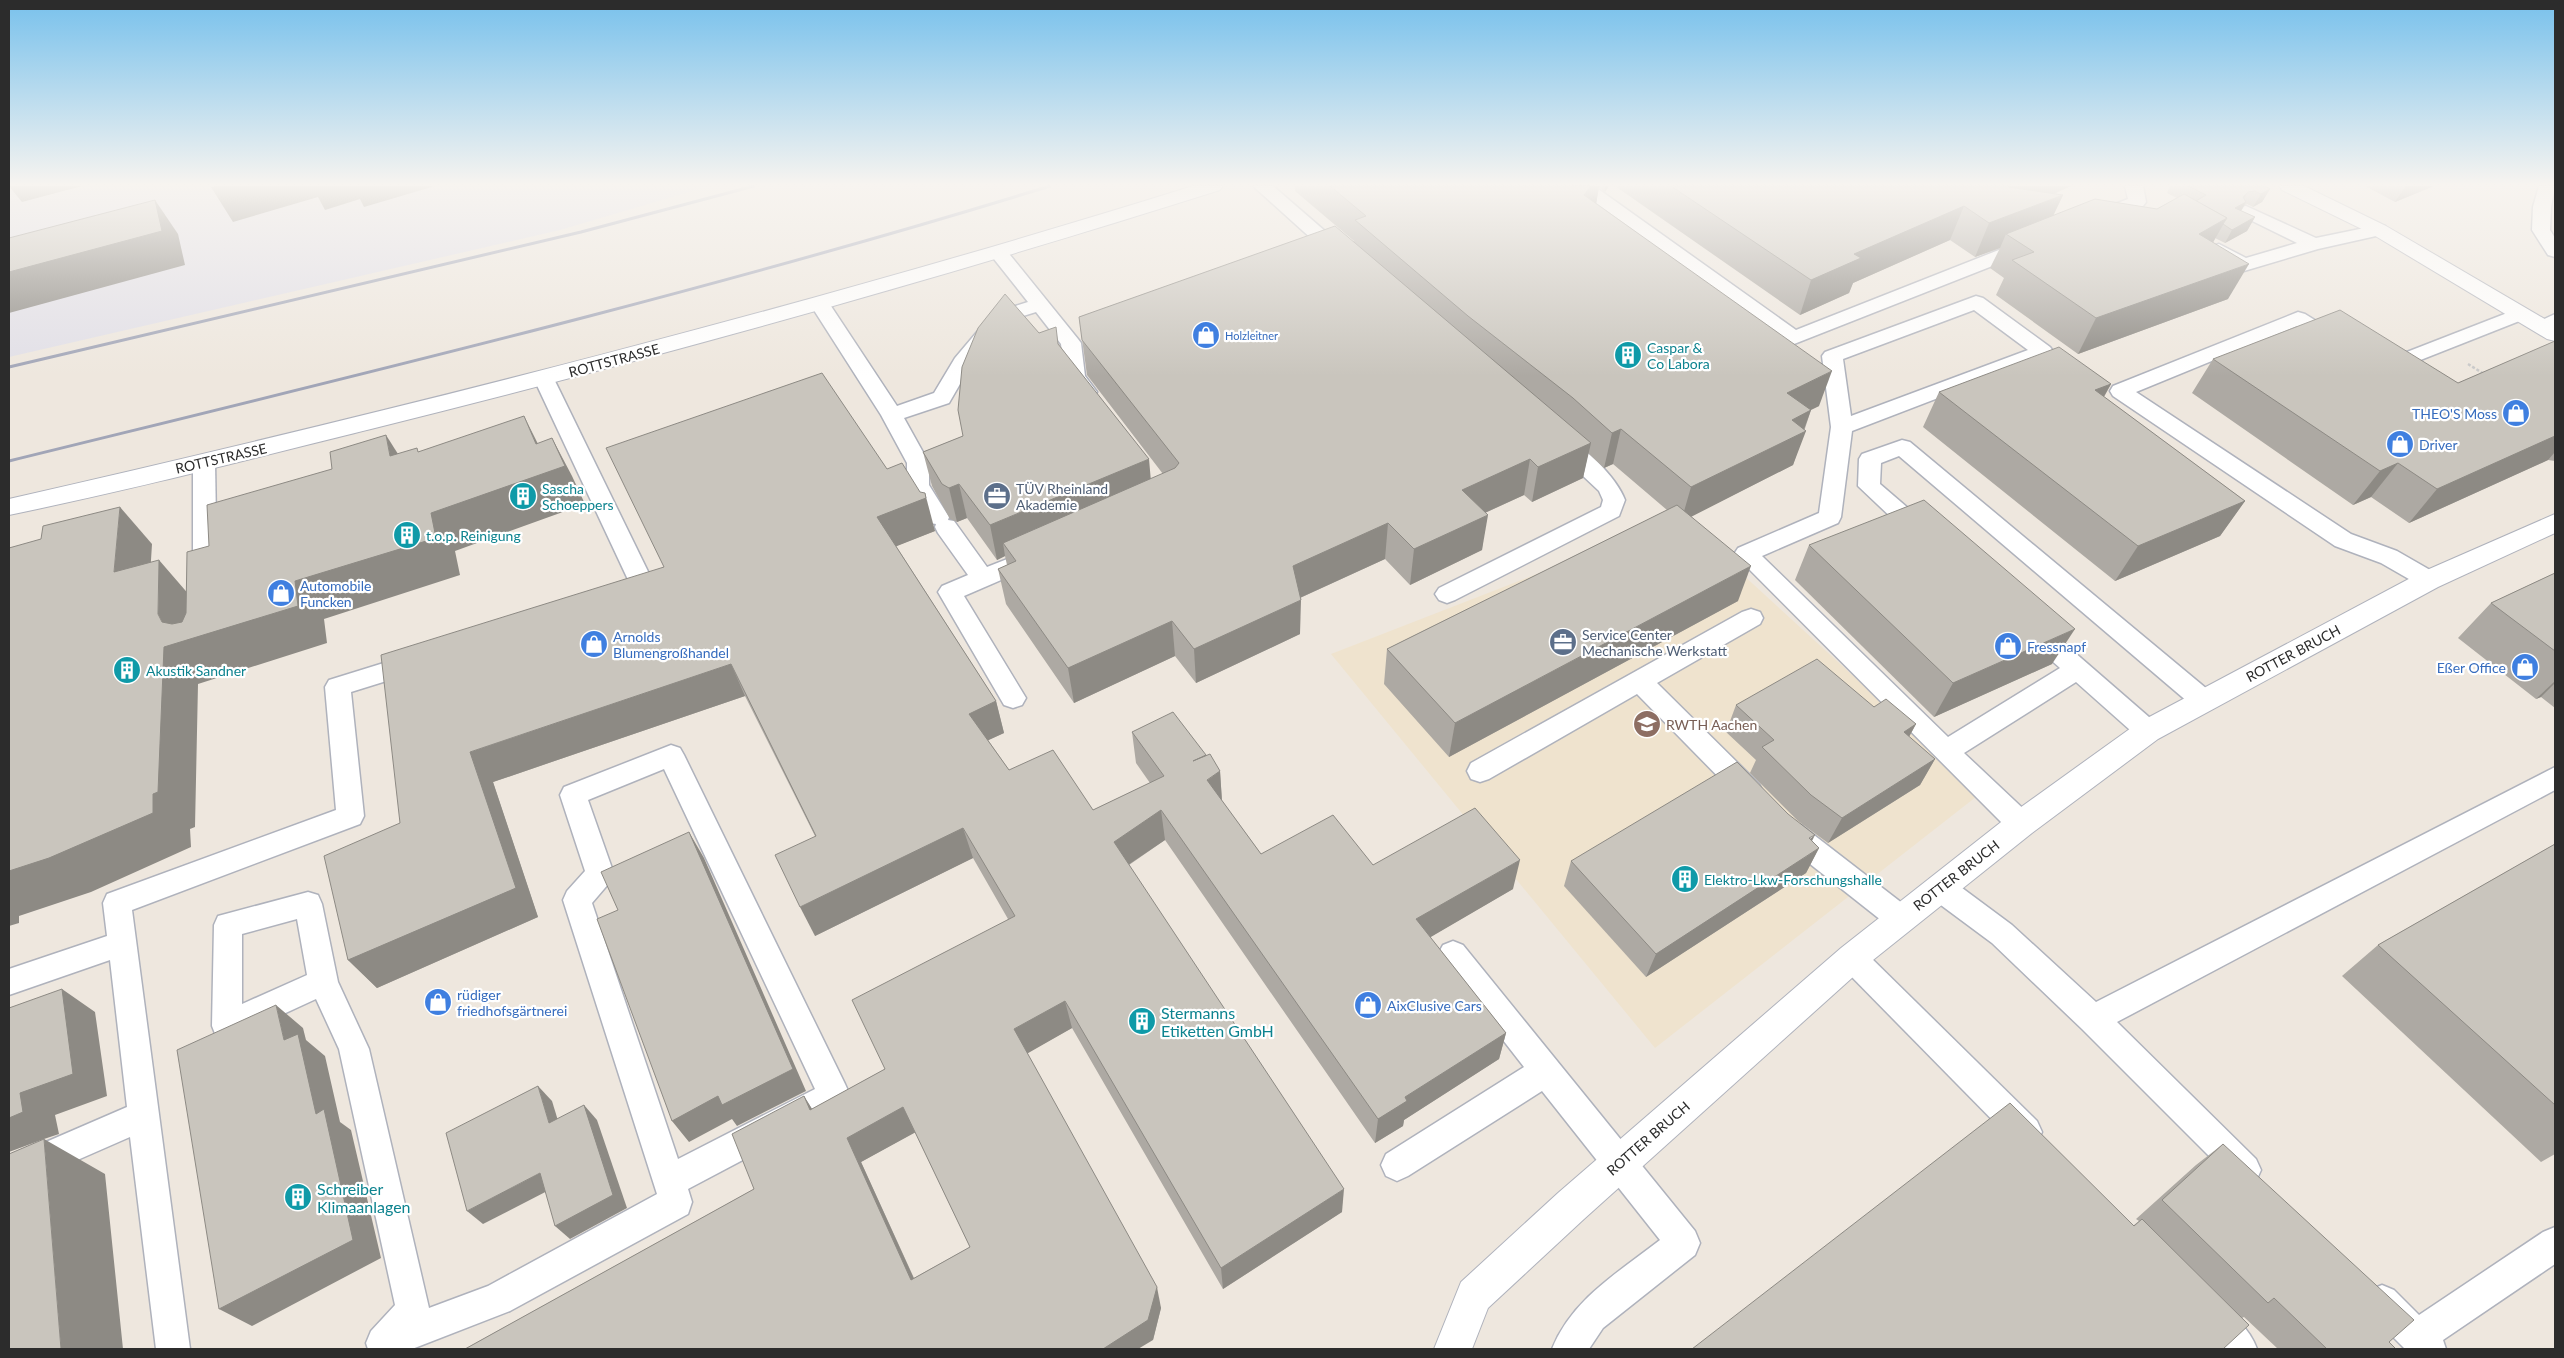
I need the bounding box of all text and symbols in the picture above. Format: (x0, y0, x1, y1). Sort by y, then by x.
shop icon: Holzleitner (1191, 320, 1221, 350)
place label: Holzleitner (1225, 329, 1278, 342)
place label: Caspar & Co Labora (1647, 339, 1710, 372)
street label: ROTTSTRASSE (567, 340, 661, 380)
building icon: Caspar & Co Labora (1613, 340, 1643, 370)
shop icon: THEO'S Moss (2501, 398, 2531, 428)
place label: THEO'S Moss (2412, 405, 2497, 422)
shop icon: Driver (2385, 429, 2415, 459)
place label: Driver (2419, 436, 2457, 453)
street label: ROTTSTRASSE (174, 439, 268, 477)
place label: Sascha Schoeppers (542, 480, 614, 513)
place label: TÜV Rheinland Akademie (1016, 480, 1108, 513)
building icon: Sascha Schoeppers (508, 481, 538, 511)
office icon: TÜV Rheinland Akademie (982, 481, 1012, 511)
building icon: t.o.p. Reinigung (392, 520, 422, 550)
place label: t.o.p. Reinigung (426, 527, 521, 544)
place label: Automobile Funcken (300, 577, 371, 610)
shop icon: Automobile Funcken (266, 578, 296, 608)
street label: ROTTER BRUCH (2243, 621, 2343, 685)
place label: Service Center Mechanische Werkstatt (1582, 626, 1727, 659)
office icon: Service Center Mechanische Werkstatt (1548, 627, 1578, 657)
place label: Arnolds Blumengroßhandel (613, 628, 729, 661)
shop icon: Arnolds Blumengroßhandel (579, 629, 609, 659)
shop icon: Fressnapf (1993, 631, 2023, 661)
place label: Fressnapf (2027, 638, 2086, 655)
shop icon: Eßer Office (2510, 652, 2540, 682)
building icon: Akustik Sandner (112, 655, 142, 685)
place label: Eßer Office (2437, 659, 2506, 676)
place label: Akustik Sandner (146, 662, 246, 679)
school or university icon: RWTH Aachen (1632, 709, 1662, 739)
place label: RWTH Aachen (1666, 716, 1757, 733)
street label: ROTTER BRUCH (1910, 836, 2002, 914)
building icon: Elektro-Lkw-Forschungshalle (1670, 864, 1700, 894)
place label: Elektro-Lkw-Forschungshalle (1704, 871, 1882, 888)
place label: rüdiger friedhofsgärtnerei (457, 986, 567, 1019)
shop icon: rüdiger friedhofsgärtnerei (423, 987, 453, 1017)
shop icon: AixClusive Cars (1353, 990, 1383, 1020)
place label: AixClusive Cars (1387, 997, 1482, 1014)
place label: Stermanns Etiketten GmbH (1161, 1003, 1274, 1040)
building icon: Stermanns Etiketten GmbH (1127, 1006, 1157, 1036)
street label: ROTTER BRUCH (1603, 1097, 1693, 1179)
place label: Schreiber Klimaanlagen (317, 1179, 411, 1216)
building icon: Schreiber Klimaanlagen (283, 1182, 313, 1212)

